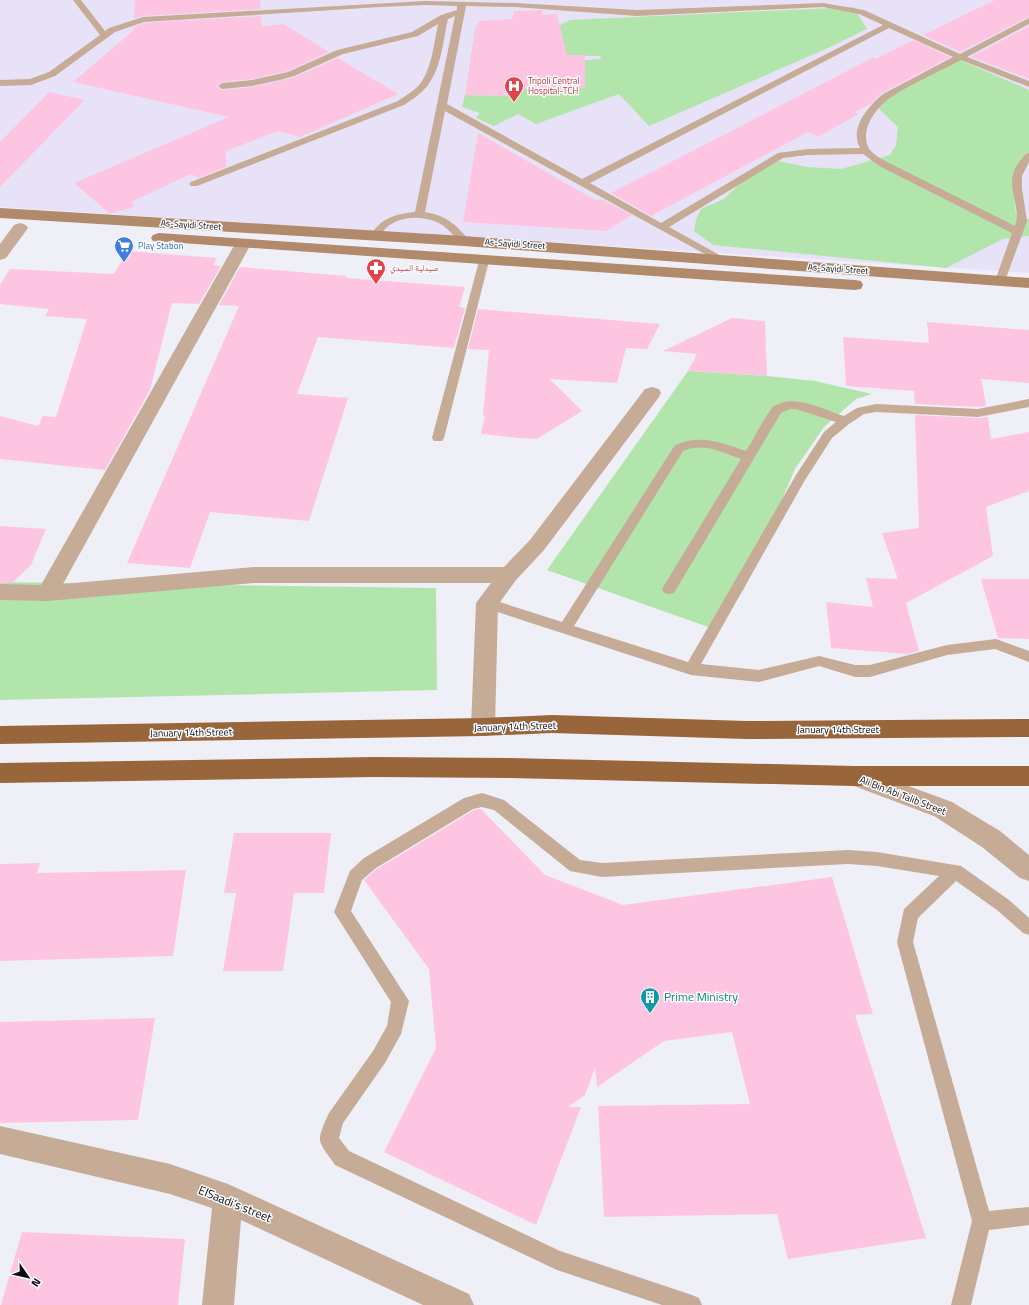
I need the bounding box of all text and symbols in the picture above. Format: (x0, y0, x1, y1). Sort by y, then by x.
place label: Tripoli Central Hospital-TCH (528, 74, 580, 97)
hospital icon: Tripoli Central Hospital-TCH (503, 75, 525, 103)
street label: As-Sayidi Street (160, 216, 223, 233)
supermarket icon: Play Station (113, 235, 135, 263)
street label: As-Sayidi Street (484, 235, 547, 252)
place label: Play Station (138, 239, 184, 252)
pharmacy icon: صيدلية السيدي (365, 257, 387, 285)
street label: As-Sayidi Street (807, 260, 870, 277)
place label: صيدلية السيدي (390, 261, 439, 275)
street label: January 14th Street (474, 718, 557, 735)
street label: January 14th Street (797, 722, 880, 737)
street label: January 14th Street (150, 724, 233, 741)
street label: Ali Bin Abi Talib Street (858, 772, 949, 819)
building icon: Prime Ministry (639, 986, 661, 1014)
place label: Prime Ministry (664, 987, 738, 1006)
street label: ElSaadi’s street (196, 1180, 275, 1227)
north arrow (8, 1257, 48, 1297)
text: N (28, 1275, 45, 1290)

